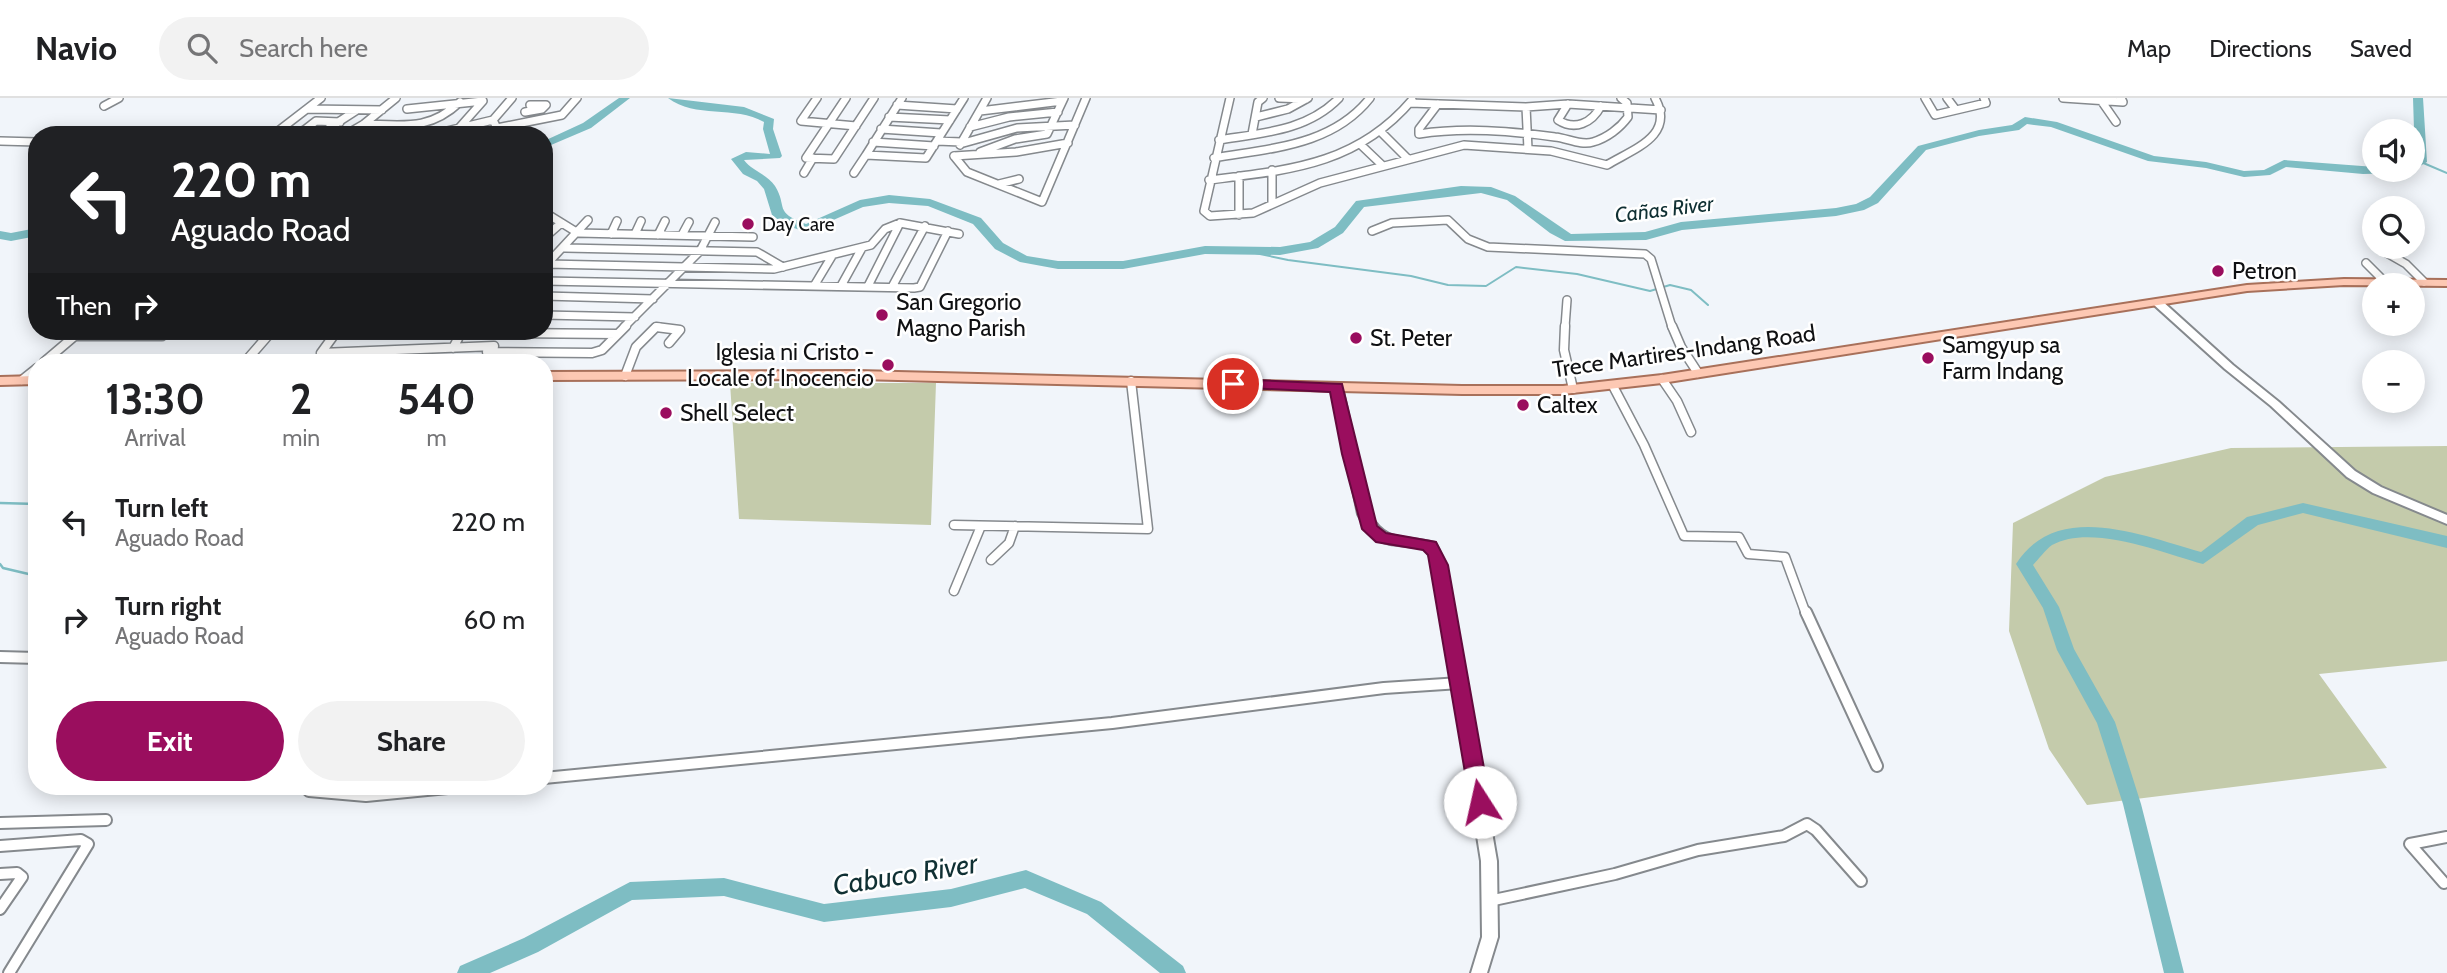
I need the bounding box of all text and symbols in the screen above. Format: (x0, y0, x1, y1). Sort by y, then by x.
search box (159, 17, 649, 80)
text: Navio (35, 28, 117, 68)
icon: search (183, 29, 221, 67)
text: Search here (239, 32, 368, 64)
text: Map (2127, 34, 2171, 63)
text: Directions (2209, 34, 2312, 63)
text: Saved (2350, 34, 2412, 63)
map controls (2362, 119, 2425, 413)
button: sound (2362, 119, 2425, 182)
text: 220 m (171, 150, 311, 209)
icon: left (56, 154, 147, 245)
water label: Cañas River (1613, 190, 1716, 227)
button: search (2362, 196, 2425, 259)
text: Aguado Road (171, 210, 351, 249)
place label: Day Care (762, 213, 835, 236)
marker: Day Care (740, 216, 756, 232)
place label: Petron (2232, 257, 2297, 285)
marker: Petron (2210, 263, 2226, 279)
button: + (2362, 273, 2425, 336)
icon: right (126, 287, 164, 325)
place label: San Gregorio Magno Parish (896, 288, 1026, 342)
text: Then (56, 290, 112, 322)
marker: San Gregorio Magno Parish (874, 307, 890, 323)
street label: Trece Martires-Indang Road (1551, 319, 1817, 383)
place label: St. Peter (1370, 324, 1453, 352)
marker: St. Peter (1348, 330, 1364, 346)
place label: Samgyup sa Farm Indang (1942, 331, 2064, 385)
place label: Iglesia ni Cristo - Locale of Inocencio (687, 338, 874, 392)
marker: Samgyup sa Farm Indang (1920, 350, 1936, 366)
button: − (2362, 350, 2425, 413)
pin (1203, 354, 1263, 414)
marker: Iglesia ni Cristo - Locale of Inocencio (880, 357, 896, 373)
icon: arrive (1214, 365, 1252, 403)
text: 13:30 (105, 373, 205, 425)
text: 2 (290, 373, 312, 425)
text: 540 (397, 373, 476, 425)
place label: Caltex (1537, 391, 1598, 419)
marker: Caltex (1515, 397, 1531, 413)
place label: Shell Select (680, 399, 794, 427)
marker: Shell Select (658, 405, 674, 421)
text: Arrival (125, 424, 186, 452)
text: min (282, 424, 320, 452)
text: m (426, 424, 447, 452)
text: Turn left (115, 492, 208, 524)
icon: left (56, 503, 94, 541)
text: 220 m (451, 506, 525, 538)
text: Aguado Road (115, 524, 244, 552)
text: Turn right (115, 590, 221, 622)
icon: right (56, 601, 94, 639)
text: 60 m (463, 604, 525, 636)
text: Aguado Road (115, 622, 244, 650)
button: Exit (56, 701, 284, 781)
button: Share (298, 701, 525, 781)
position arrow (1443, 765, 1517, 839)
water label: Cabuco River (830, 846, 981, 902)

